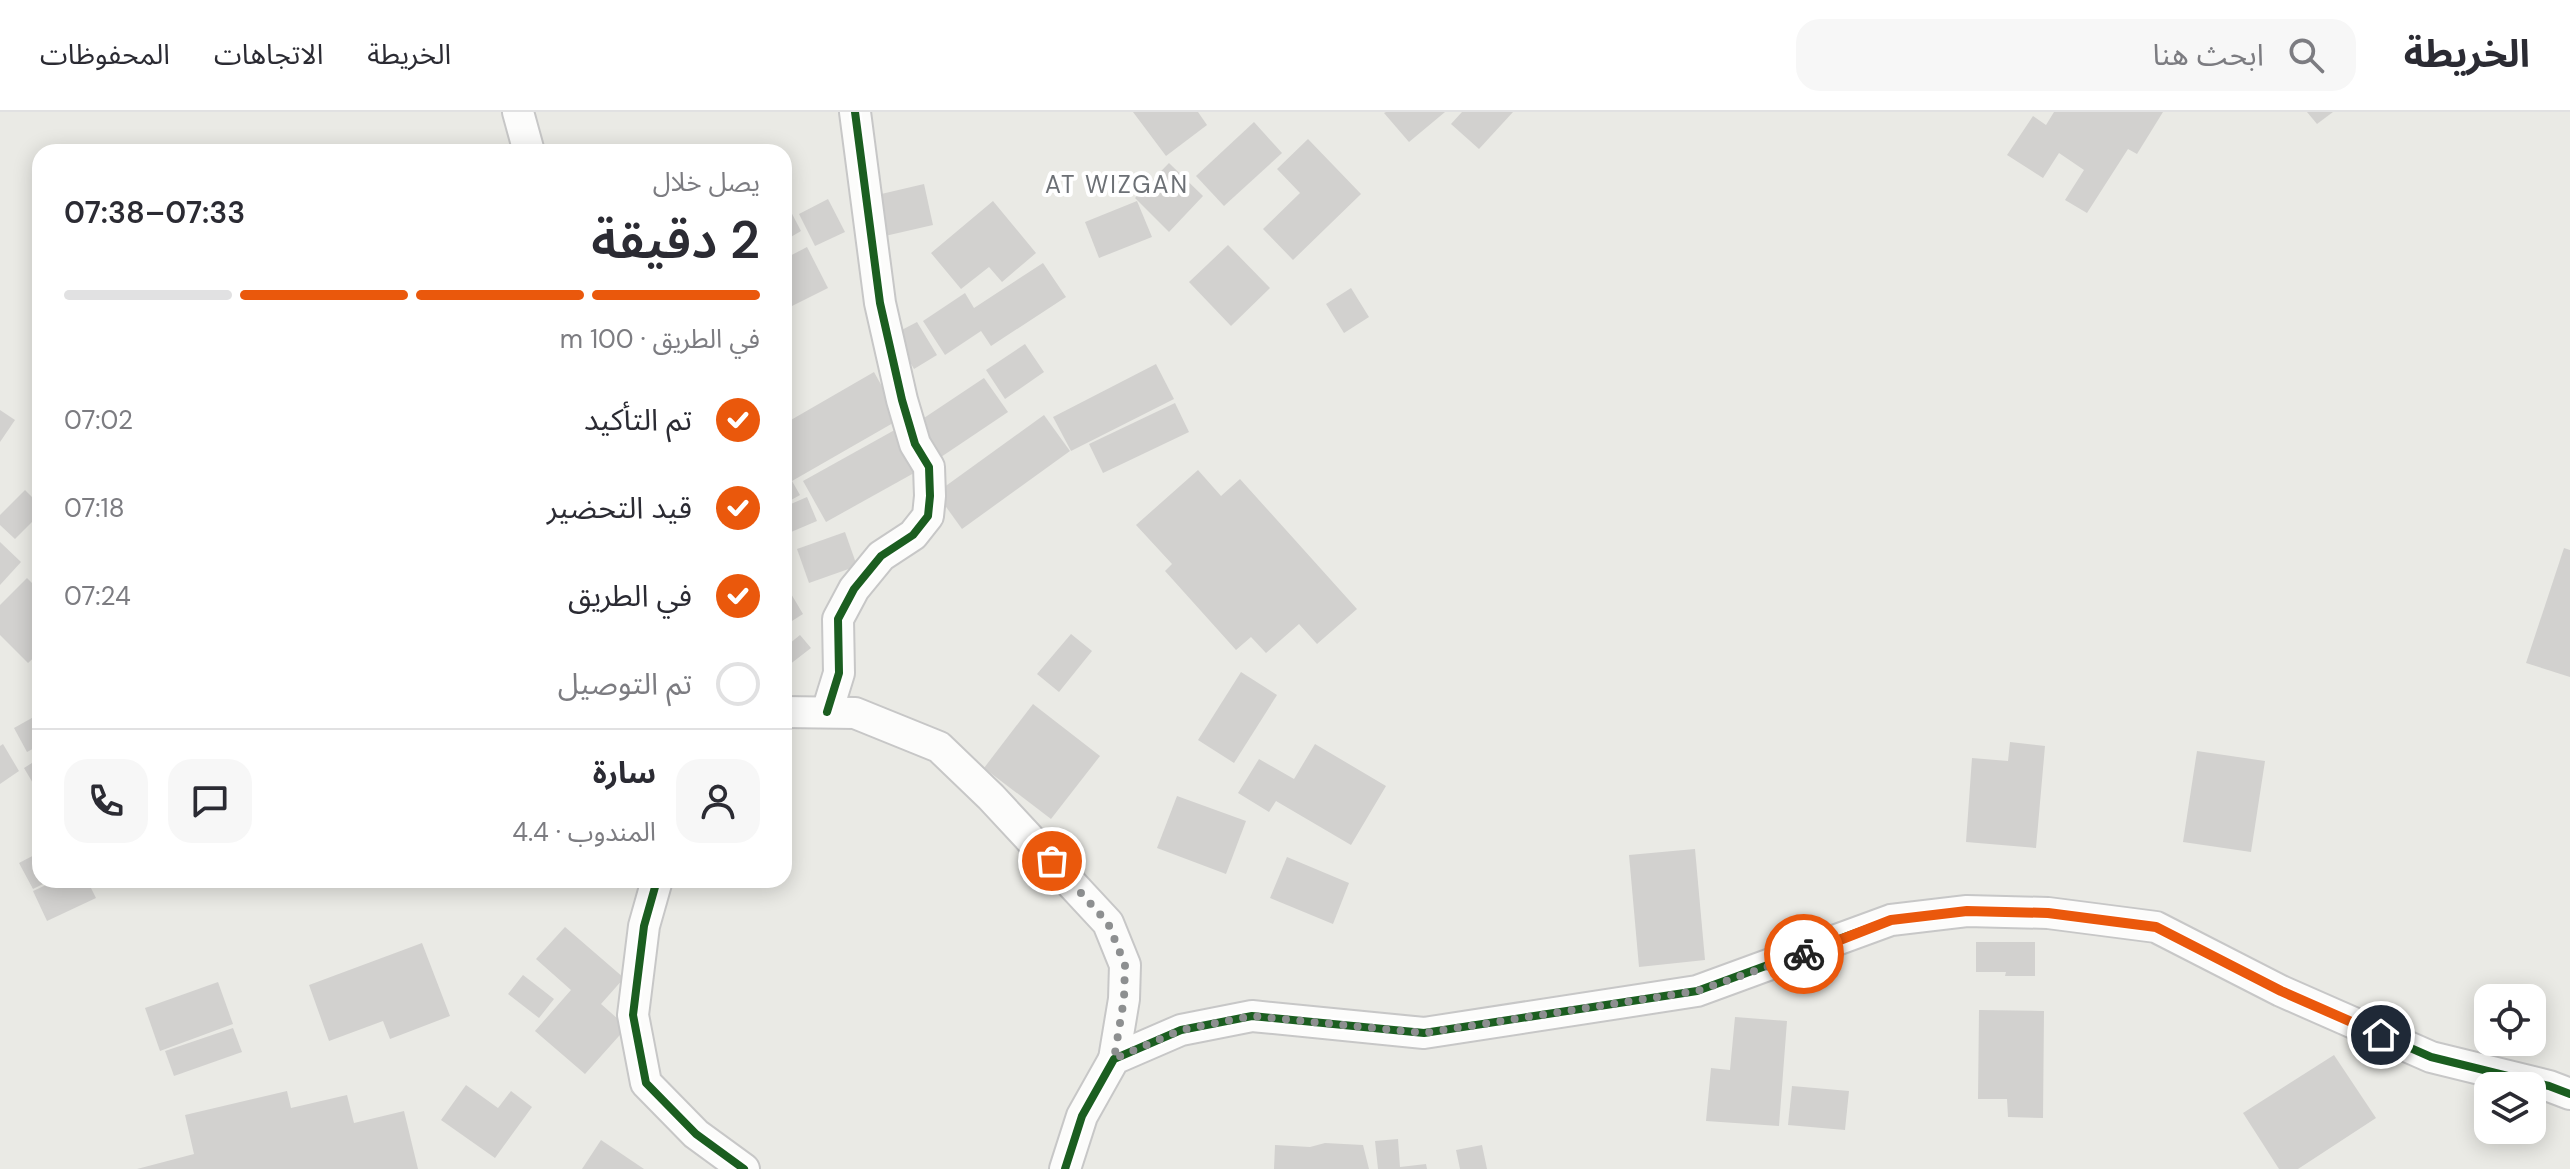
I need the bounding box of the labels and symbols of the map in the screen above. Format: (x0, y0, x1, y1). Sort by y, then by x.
district label: AT WIZGAN (1045, 169, 1189, 200)
pin (1018, 827, 1086, 895)
courier (1764, 914, 1844, 994)
pin (2347, 1001, 2415, 1069)

